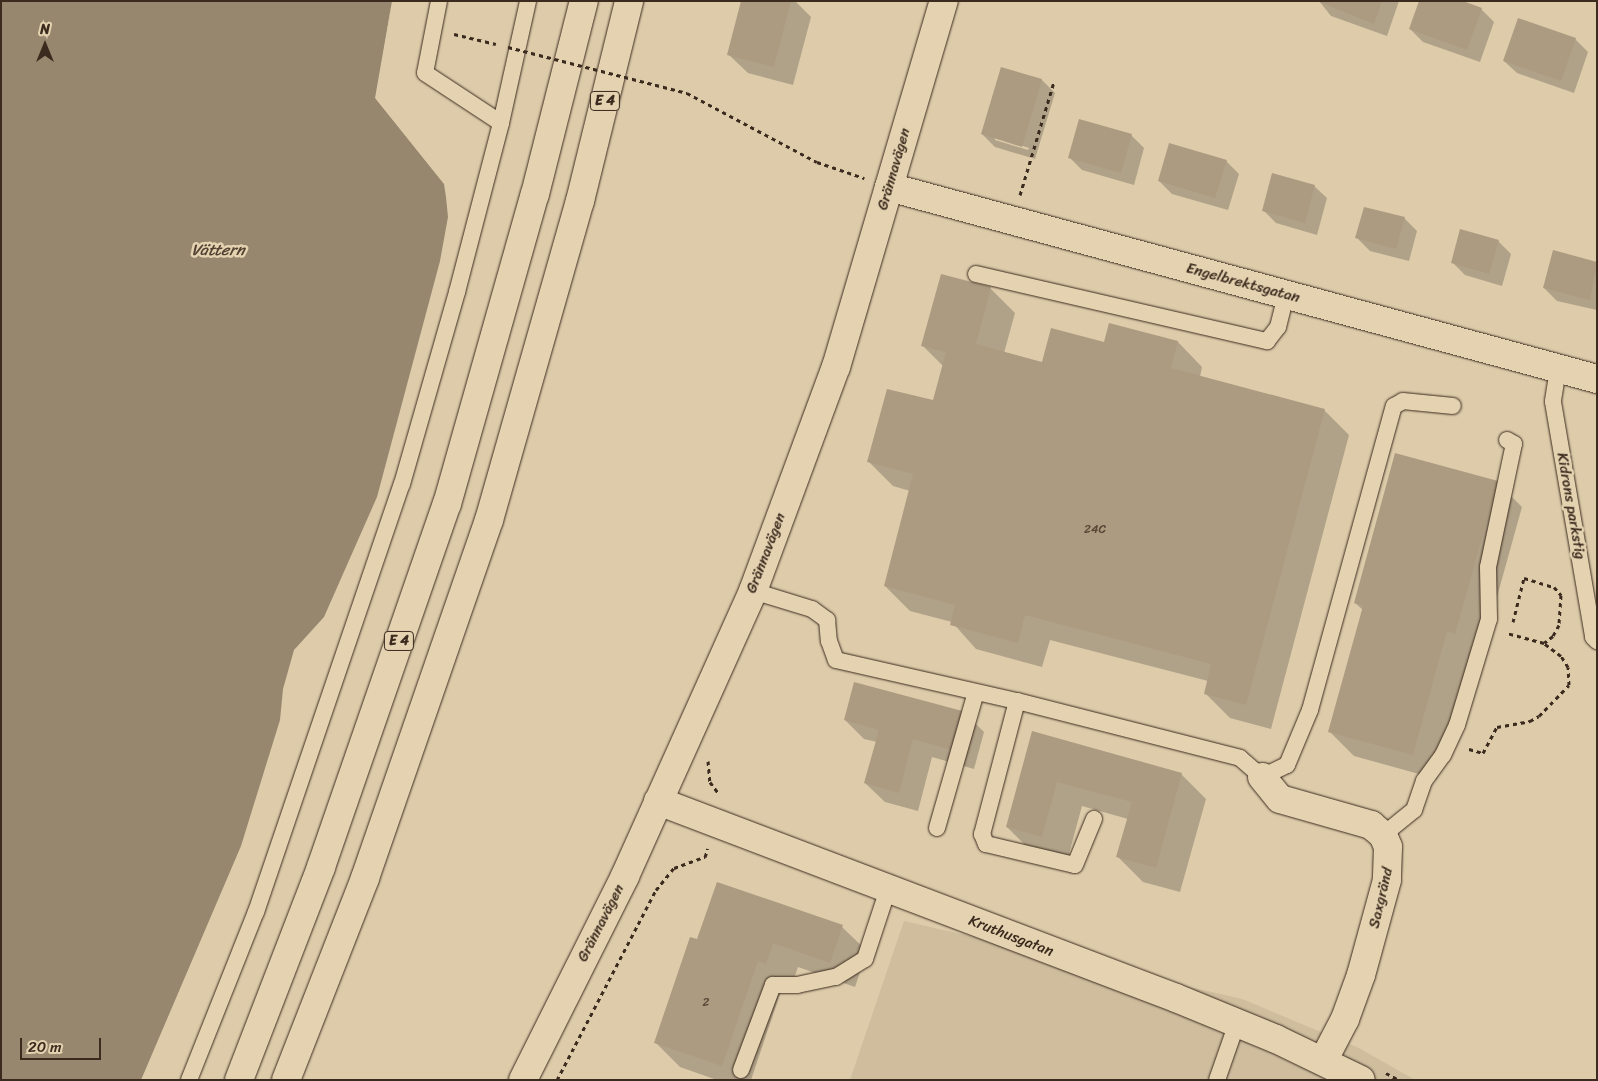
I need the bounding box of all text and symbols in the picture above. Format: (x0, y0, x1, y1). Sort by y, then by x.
text: N (40, 17, 50, 42)
north arrow (20, 20, 70, 70)
road number: E 4 (589, 90, 621, 112)
street label: Grännavägen (874, 126, 914, 212)
water label: Vättern (191, 240, 245, 260)
street label: Engelbrektsgatan (1184, 259, 1302, 307)
street label: Kidrons parkstig (1553, 451, 1589, 561)
street label: Grännavägen (742, 510, 790, 596)
house number: 24C (1084, 523, 1106, 537)
road number: E 4 (383, 630, 415, 652)
street label: Saxgränd (1365, 866, 1397, 930)
street label: Grännavägen (574, 881, 628, 965)
street label: Kruthusgatan (966, 912, 1056, 960)
house number: 2 (703, 996, 709, 1010)
scale bar (22, 1028, 104, 1060)
text: 20 m (28, 1034, 62, 1060)

